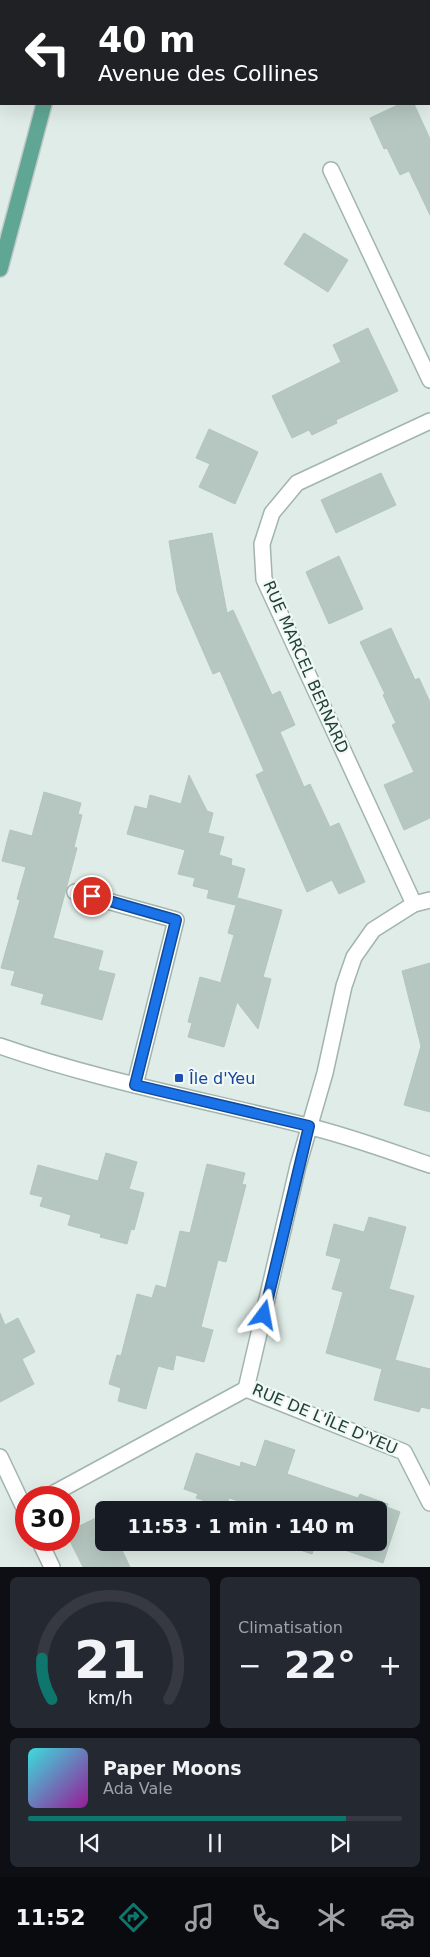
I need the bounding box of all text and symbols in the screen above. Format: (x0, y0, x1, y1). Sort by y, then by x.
icon: left (15, 20, 80, 85)
text: 40 m (98, 20, 195, 60)
text: Avenue des Collines (98, 61, 319, 86)
street label: RUE MARCEL BERNARD (259, 578, 353, 756)
pin (71, 875, 113, 917)
icon: arrive (78, 882, 106, 910)
place label: Île d'Yeu (188, 1069, 255, 1088)
marker: Île d'Yeu (173, 1072, 185, 1084)
position arrow (237, 1288, 289, 1340)
street label: RUE DE L'ÎLE D'YEU (249, 1380, 401, 1458)
speed limit sign: 30 (15, 1486, 80, 1551)
text: 11:53 · 1 min · 140 m (127, 1515, 355, 1537)
text: Climatisation (238, 1618, 343, 1637)
text: 21 (74, 1630, 146, 1690)
text: 22° (284, 1643, 356, 1687)
text: − (238, 1649, 261, 1682)
text: + (379, 1649, 402, 1682)
text: km/h (87, 1687, 133, 1708)
text: Paper Moons (103, 1757, 242, 1779)
text: Ada Vale (103, 1779, 173, 1798)
icon: previous (76, 1829, 104, 1857)
icon: pause (201, 1829, 229, 1857)
icon: next (326, 1829, 354, 1857)
icon: directions (116, 1900, 151, 1935)
icon: music (182, 1900, 217, 1935)
icon: phone (248, 1900, 283, 1935)
icon: climate (314, 1900, 349, 1935)
icon: car (380, 1900, 415, 1935)
text: 11:52 (15, 1905, 85, 1930)

